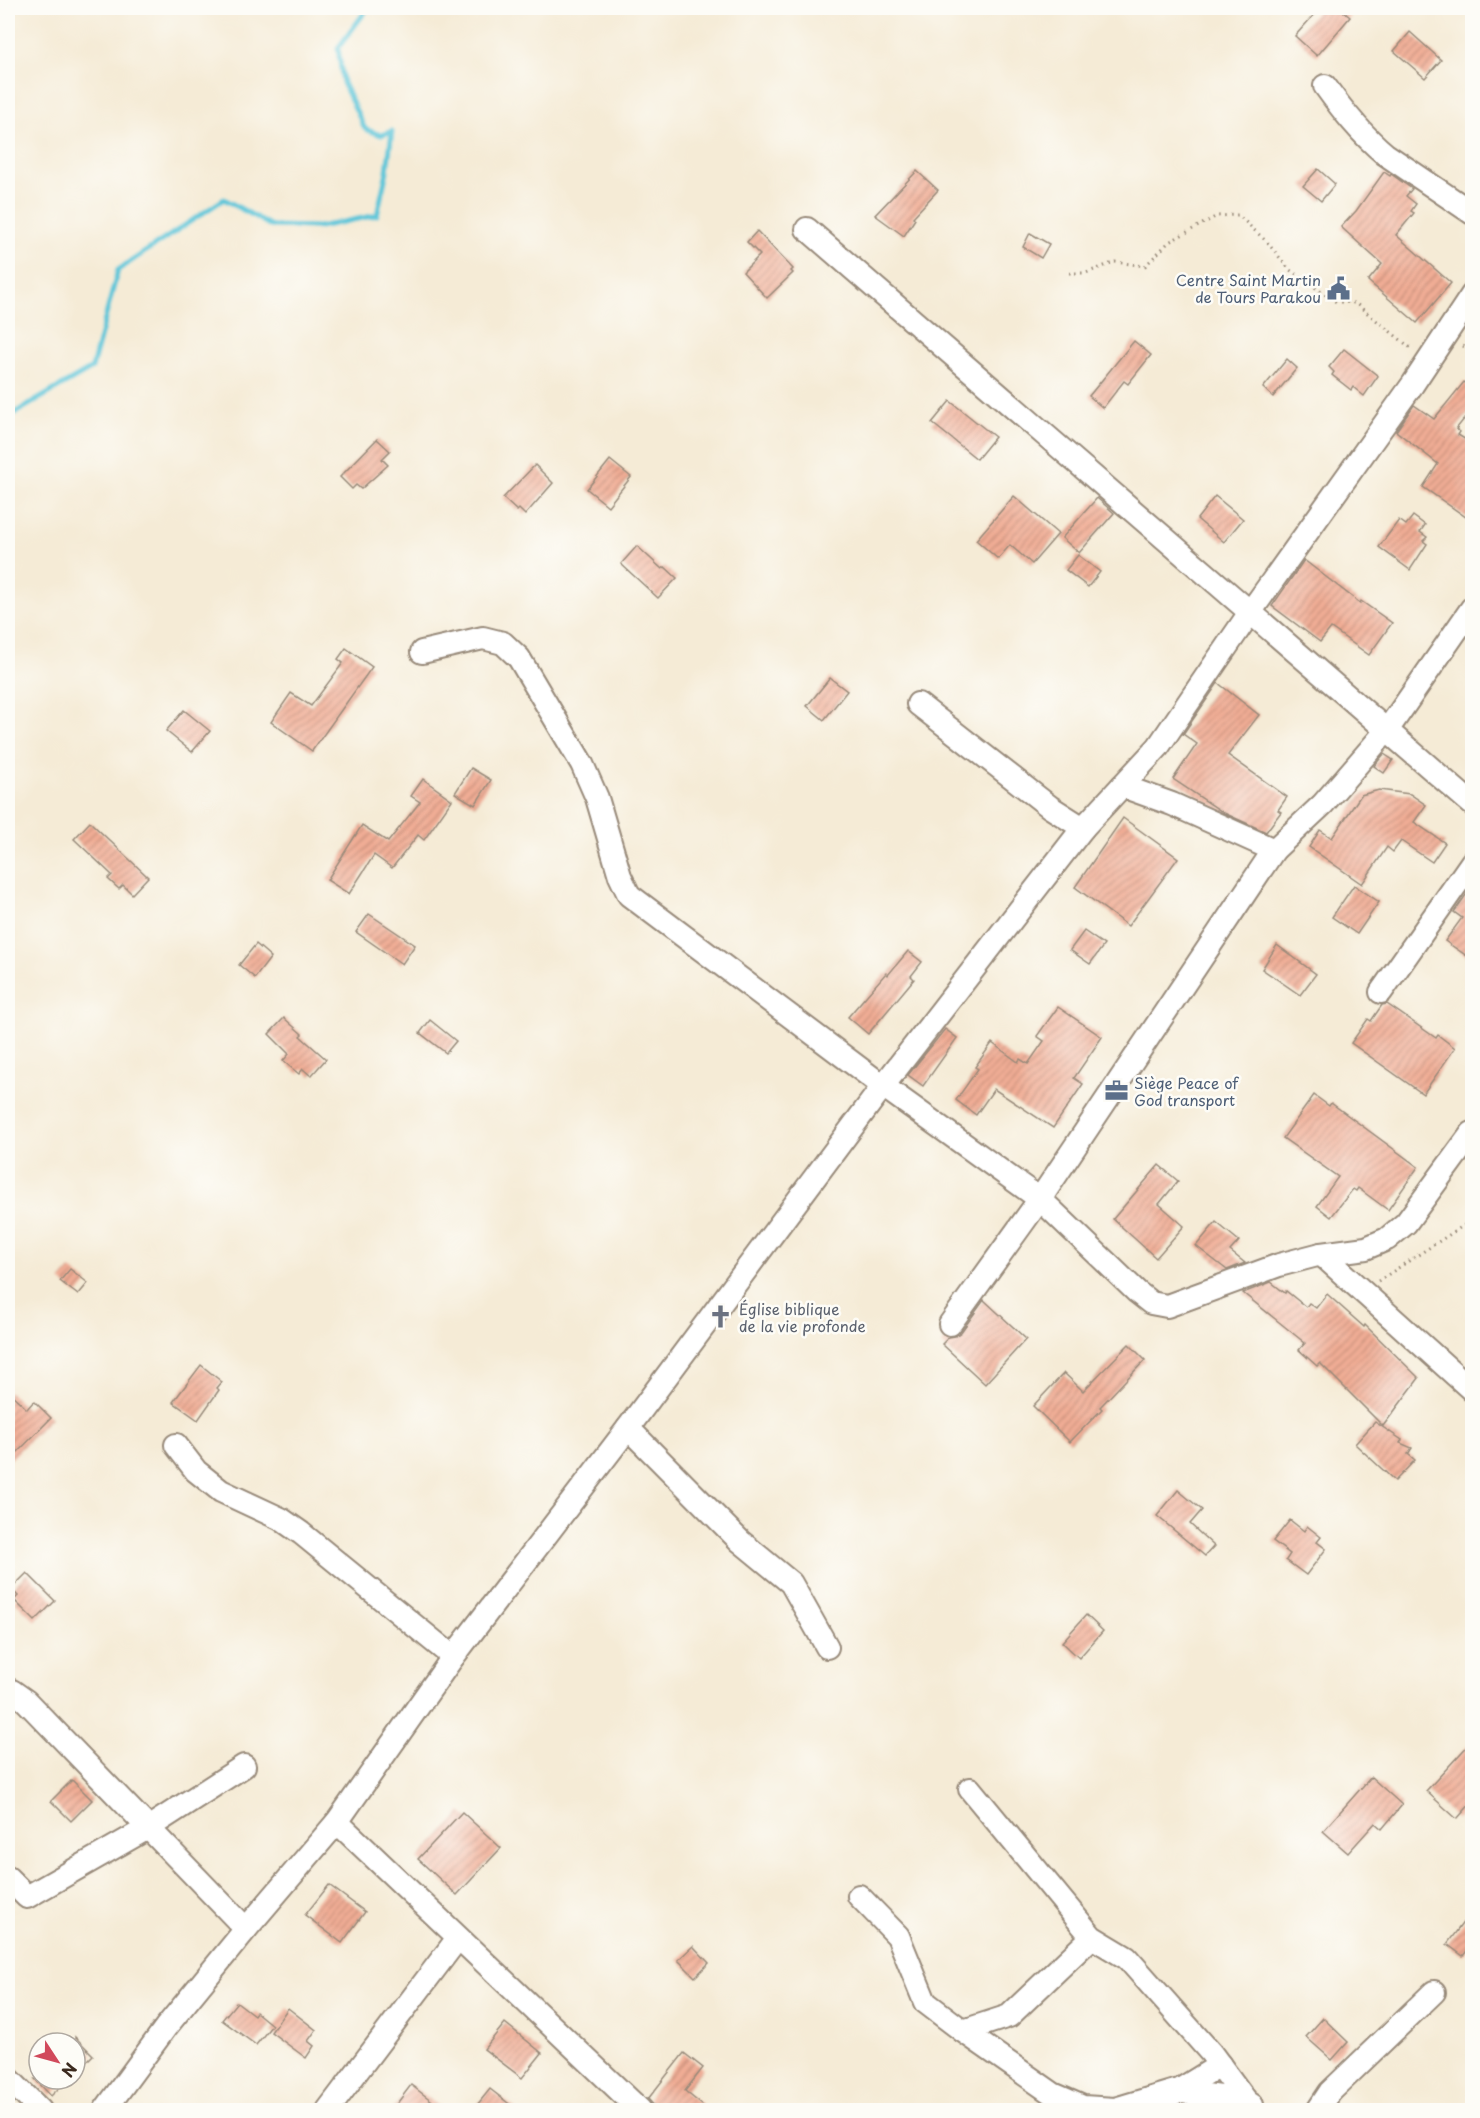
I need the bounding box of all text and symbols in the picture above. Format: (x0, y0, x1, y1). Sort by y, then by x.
place label: Centre Saint Martin de Tours Parakou (1176, 268, 1321, 308)
public building icon: Centre Saint Martin de Tours Parakou (1326, 275, 1352, 301)
place label: Siège Peace of God transport (1134, 1071, 1239, 1111)
office icon: Siège Peace of God transport (1103, 1078, 1129, 1104)
place label: Église biblique de la vie profonde (739, 1297, 866, 1337)
church icon: Église biblique de la vie profonde (708, 1304, 734, 1330)
north arrow (27, 2031, 87, 2091)
text: N (57, 2058, 83, 2083)

